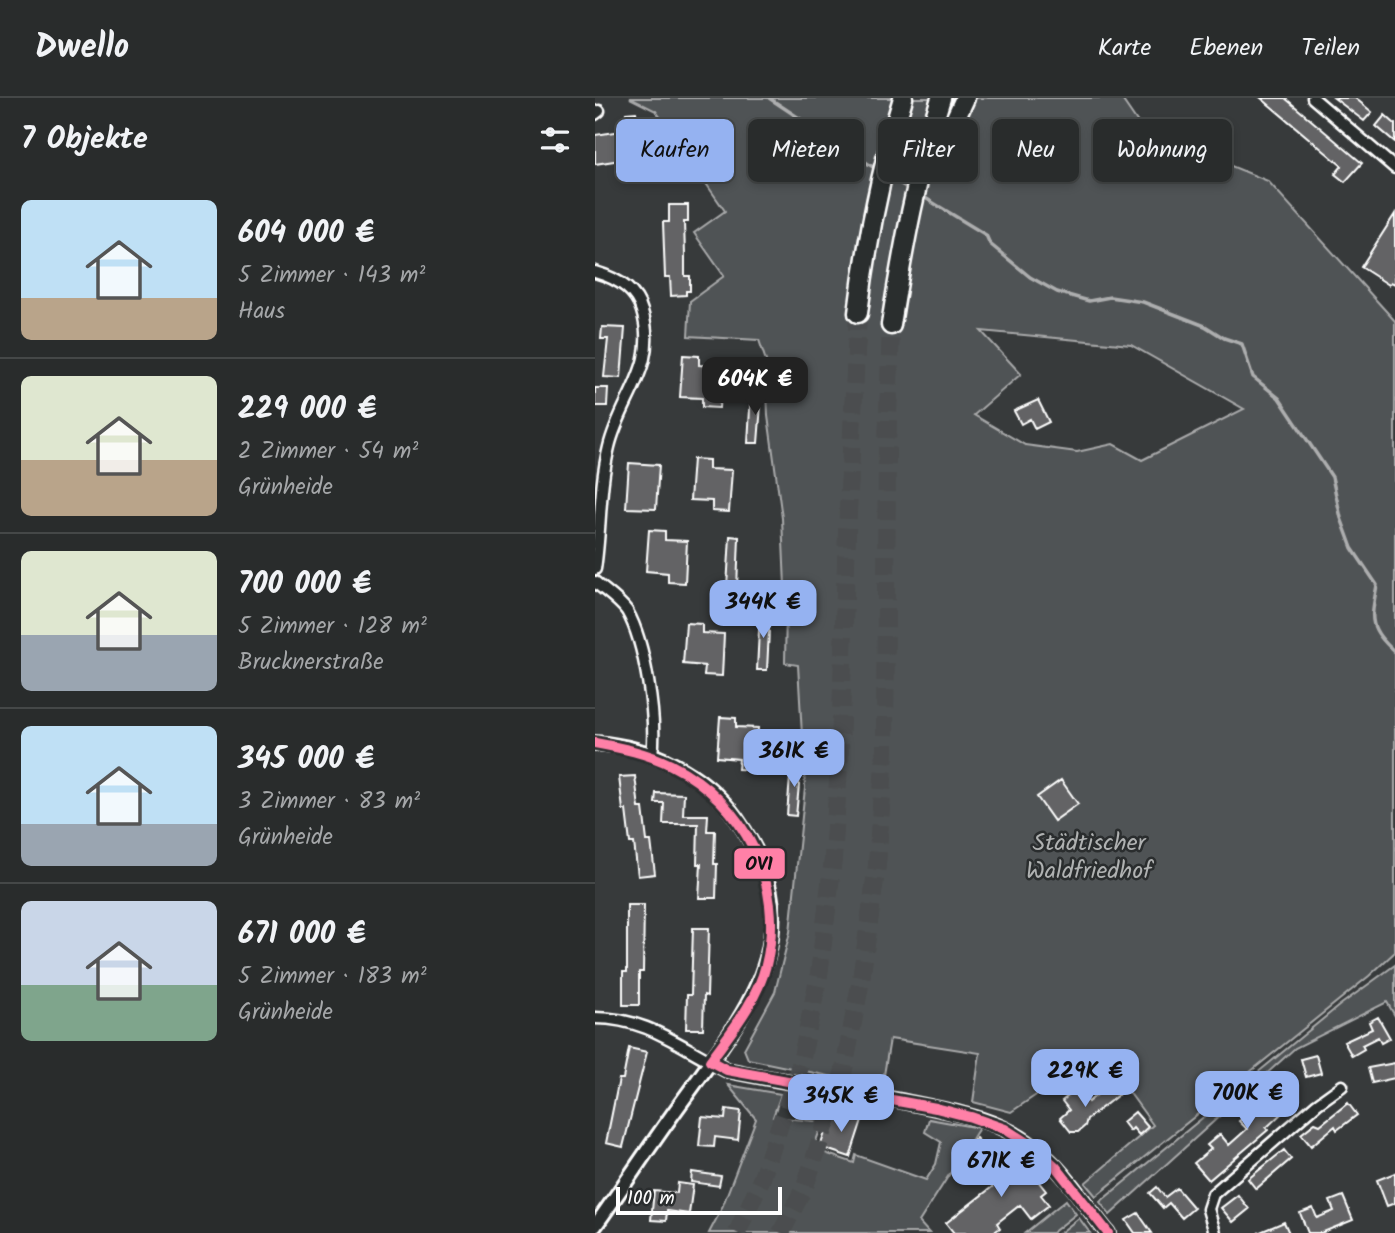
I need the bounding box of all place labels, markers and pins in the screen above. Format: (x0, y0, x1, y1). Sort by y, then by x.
pin: 604K € (698, 358, 812, 417)
pin: 344K € (706, 580, 820, 640)
pin: 361K € (737, 730, 851, 789)
pin: 229K € (1028, 1049, 1142, 1109)
pin: 700K € (1190, 1072, 1304, 1131)
pin: 345K € (784, 1074, 898, 1134)
pin: 671K € (944, 1140, 1058, 1199)

